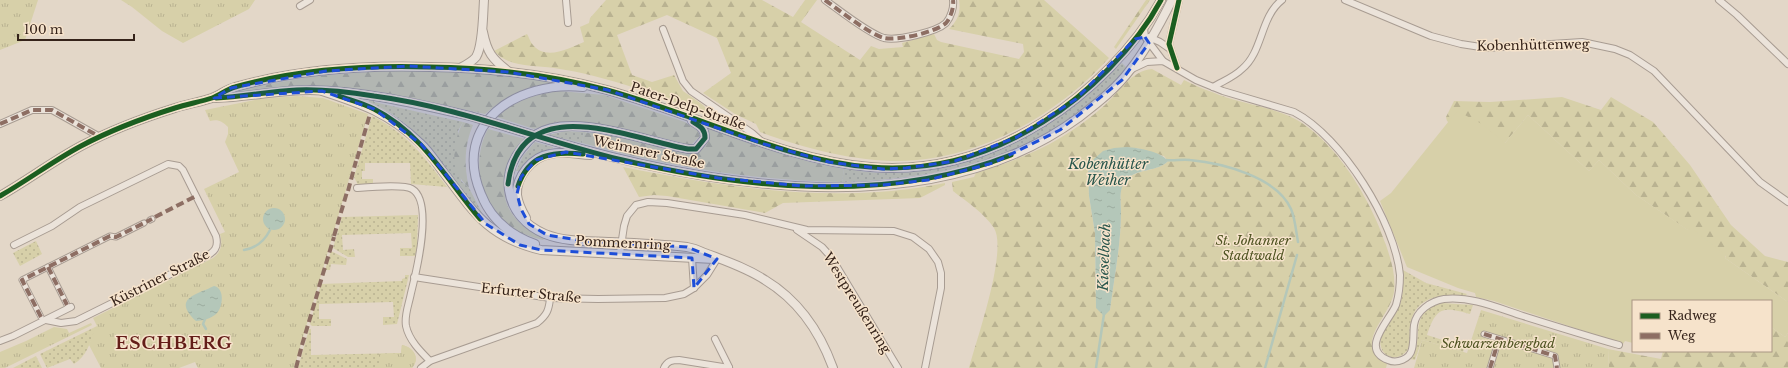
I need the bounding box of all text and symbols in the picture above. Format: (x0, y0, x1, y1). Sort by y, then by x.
scale bar (18, 16, 134, 42)
text: 100 m (24, 22, 63, 37)
street label: Kobenhüttenweg (1476, 36, 1590, 54)
street label: Pater-Delp-Straße (628, 78, 748, 134)
street label: Weimarer Straße (591, 132, 706, 172)
water label: Kobenhütter Weiher (1067, 155, 1149, 189)
water label: Kieselbach (1094, 223, 1114, 292)
street label: Pommernring (575, 232, 671, 254)
park label: St. Johanner Stadtwald (1215, 232, 1292, 264)
street label: Küstriner Straße (108, 246, 212, 310)
street label: Westpreußenring (818, 248, 895, 357)
street label: Erfurter Straße (480, 279, 582, 307)
legend (1632, 300, 1772, 352)
text: Radweg (1668, 308, 1717, 323)
text: Weg (1667, 328, 1696, 343)
district label: ESCHBERG (115, 333, 233, 354)
park label: Schwarzenbergbad (1441, 335, 1555, 352)

